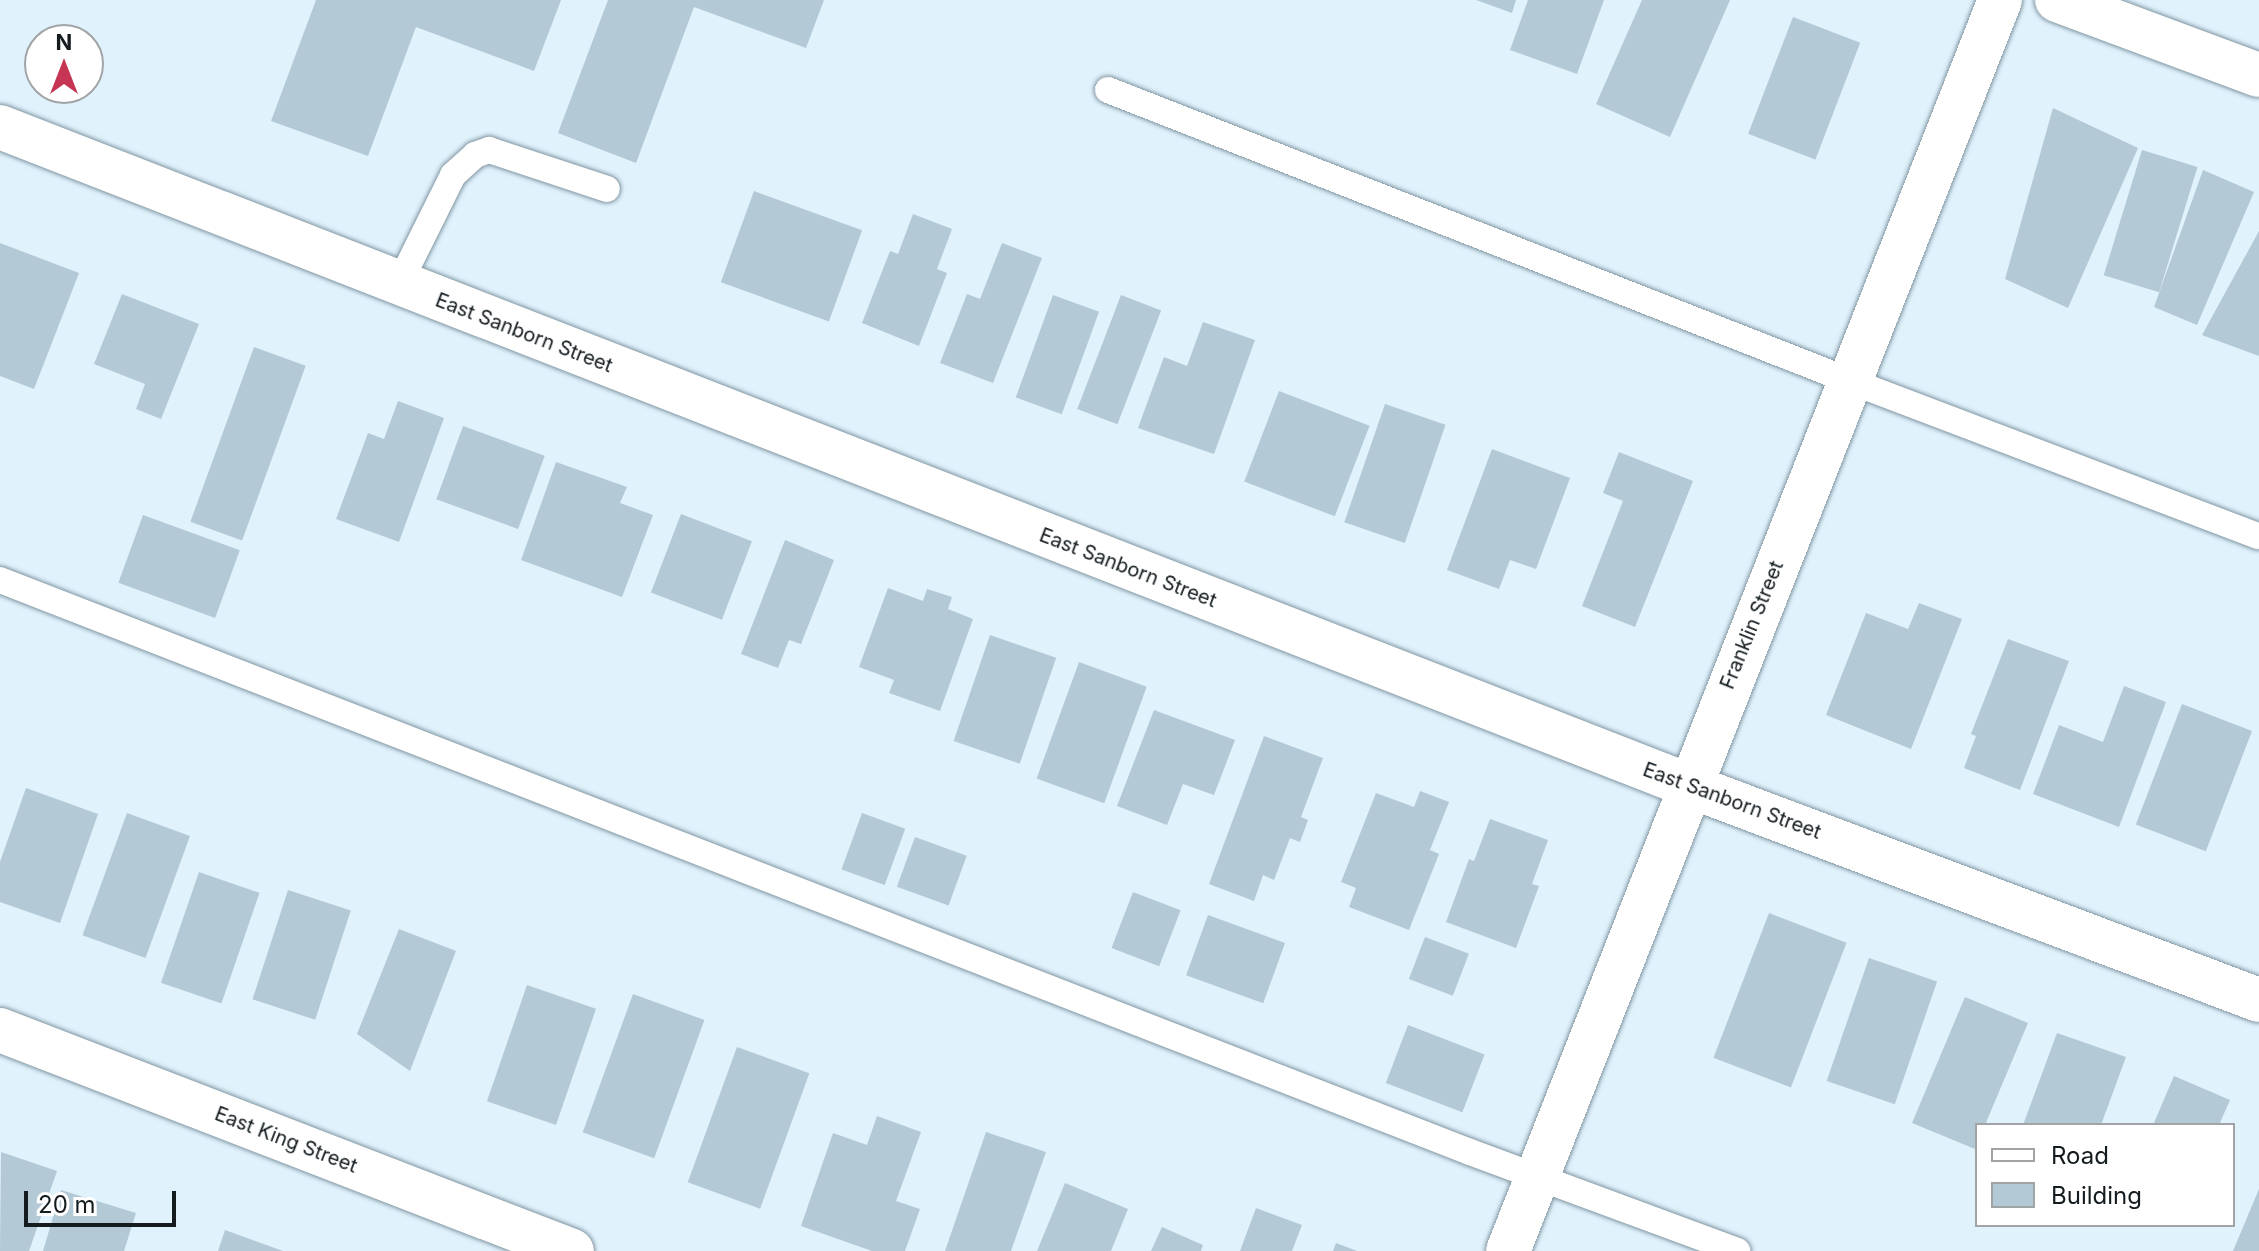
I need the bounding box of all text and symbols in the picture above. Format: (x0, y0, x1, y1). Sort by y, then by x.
north arrow (24, 24, 104, 104)
text: N (56, 29, 72, 55)
street label: East Sanborn Street (432, 288, 616, 378)
street label: East Sanborn Street (1036, 523, 1220, 613)
street label: Franklin Street (1715, 557, 1789, 693)
street label: East Sanborn Street (1640, 758, 1824, 844)
street label: East King Street (211, 1102, 361, 1178)
legend (1975, 1123, 2235, 1227)
text: Road (2051, 1141, 2109, 1170)
scale bar (28, 1175, 180, 1225)
text: Building (2051, 1181, 2142, 1210)
text: 20 m (38, 1190, 96, 1219)

